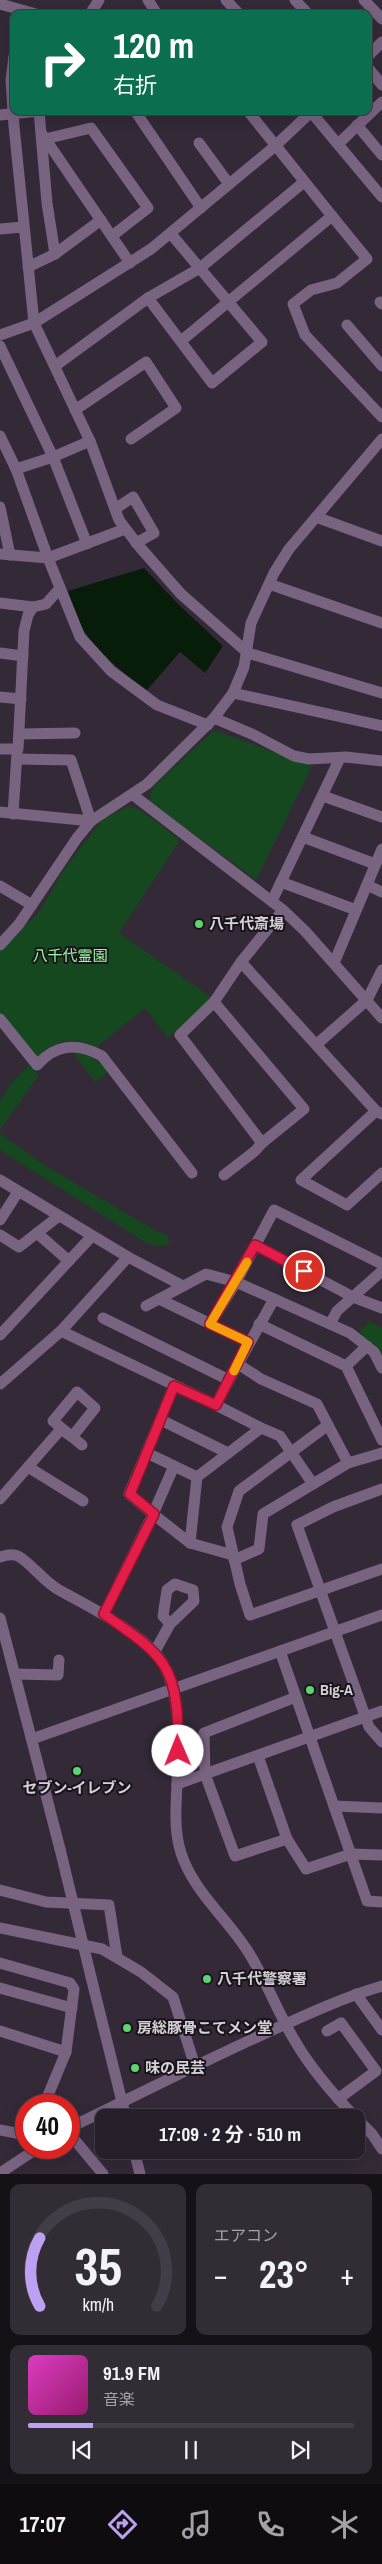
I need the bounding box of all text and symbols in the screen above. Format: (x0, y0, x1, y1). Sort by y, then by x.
text: 120 m (113, 22, 194, 69)
icon: right (30, 30, 95, 95)
text: 右折 (113, 70, 157, 100)
place label: 八千代斎場 (209, 913, 284, 934)
marker: 八千代斎場 (193, 918, 205, 930)
park label: 八千代霊園 (32, 945, 108, 966)
pin (283, 1250, 325, 1292)
icon: arrive (290, 1257, 318, 1285)
place label: Big-A (320, 1679, 353, 1700)
marker: Big-A (304, 1684, 316, 1696)
position arrow (151, 1724, 203, 1776)
marker: セブン-イレブン (71, 1765, 83, 1777)
place label: セブン-イレブン (22, 1777, 132, 1798)
place label: 八千代警察署 (217, 1968, 307, 1989)
marker: 八千代警察署 (201, 1973, 213, 1985)
place label: 房総豚骨こてメン堂 (137, 2017, 272, 2038)
marker: 房総豚骨こてメン堂 (121, 2022, 133, 2034)
place label: 味の民芸 (145, 2057, 205, 2078)
marker: 味の民芸 (129, 2062, 141, 2074)
speed limit sign: 40 (15, 2094, 80, 2159)
text: 17:09 · 2 分 · 510 m (159, 2121, 301, 2147)
text: エアコン (214, 2224, 278, 2246)
text: 35 (74, 2231, 122, 2301)
text: 23° (259, 2249, 309, 2300)
text: − (214, 2256, 227, 2294)
text: + (341, 2256, 354, 2294)
text: km/h (82, 2293, 114, 2317)
text: 91.9 FM (103, 2360, 160, 2386)
text: 音楽 (103, 2388, 135, 2410)
icon: previous (68, 2436, 96, 2464)
icon: pause (177, 2436, 205, 2464)
icon: next (286, 2436, 314, 2464)
icon: directions (105, 2507, 140, 2542)
icon: music (179, 2507, 214, 2542)
icon: phone (253, 2507, 288, 2542)
icon: climate (327, 2507, 362, 2542)
text: 17:07 (20, 2509, 66, 2539)

